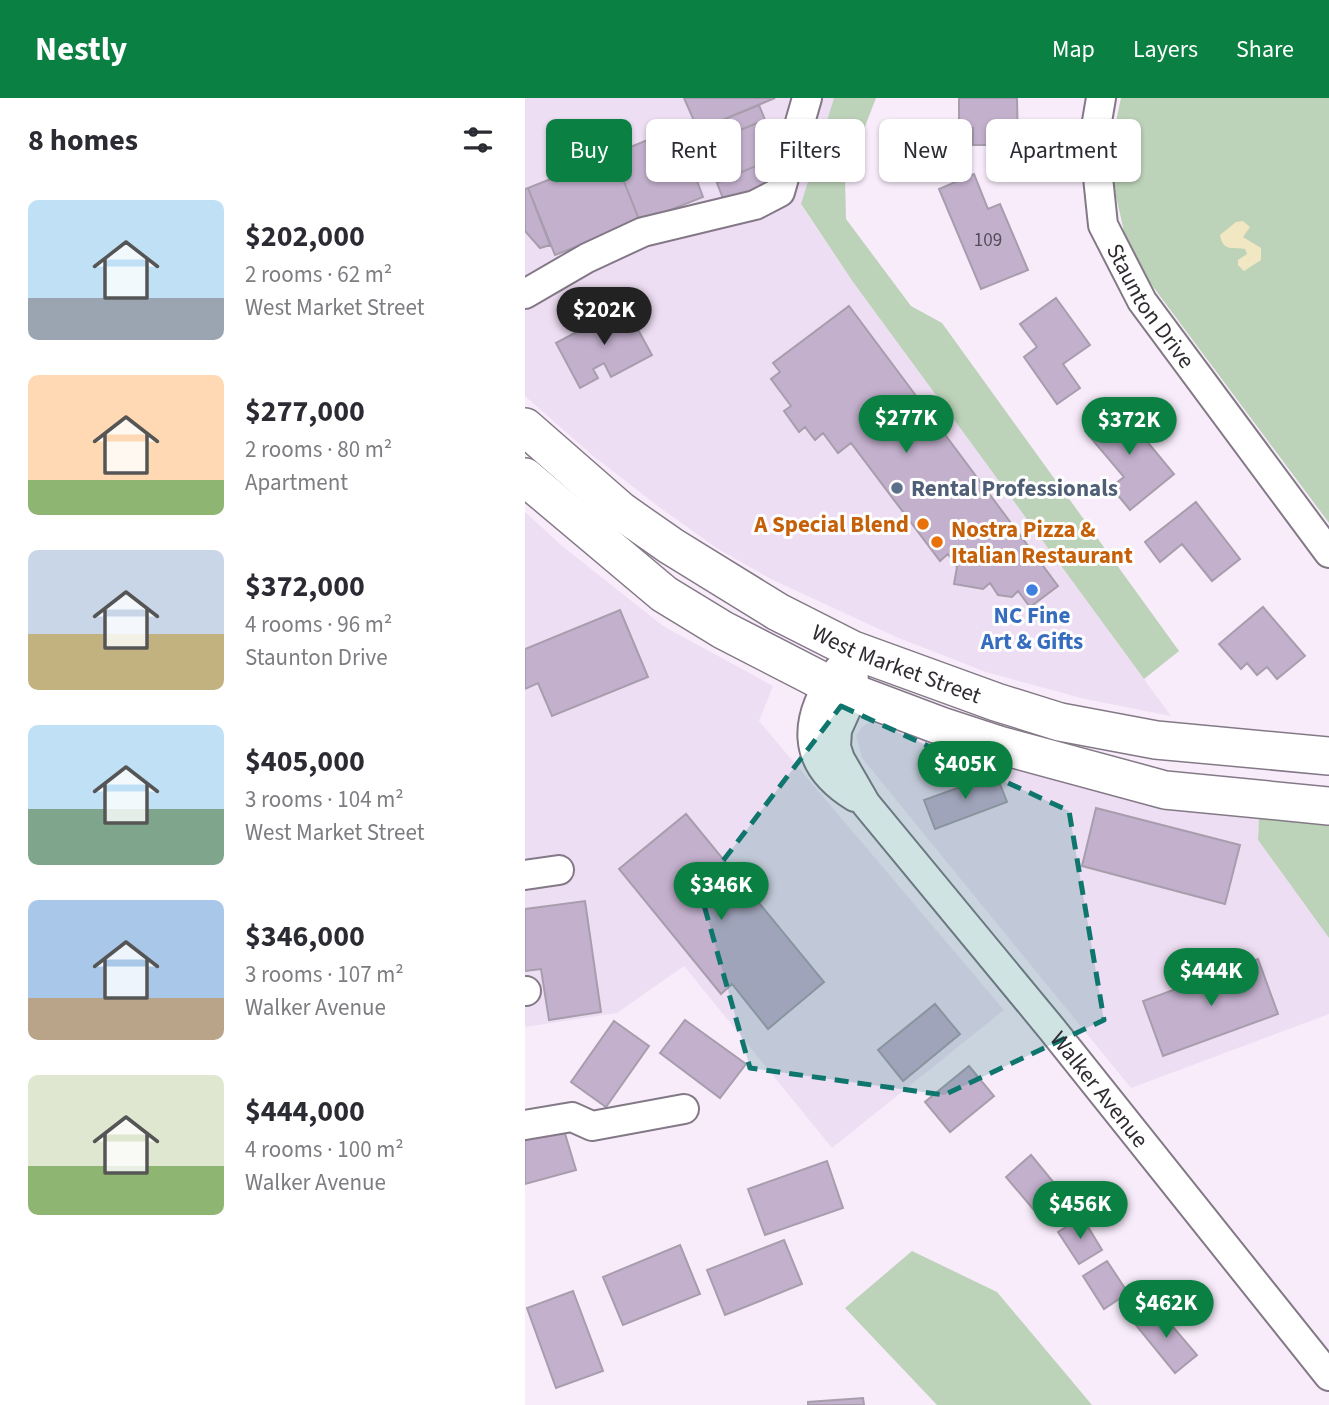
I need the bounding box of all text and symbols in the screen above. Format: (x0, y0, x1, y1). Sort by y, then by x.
text: Nestly (35, 26, 127, 73)
text: Map (1052, 32, 1095, 67)
text: Layers (1133, 32, 1198, 67)
text: Share (1236, 32, 1294, 67)
text: 8 homes (28, 119, 138, 162)
chip: Buy (546, 119, 632, 182)
chip: Rent (646, 119, 741, 182)
chip: Filters (755, 119, 865, 182)
chip: New (879, 119, 972, 182)
chip: Apartment (986, 119, 1141, 182)
icon: filters (459, 121, 497, 159)
text: $202,000 (245, 215, 365, 258)
house number: 109 (974, 227, 1002, 254)
icon: home (84, 228, 168, 312)
street label: Staunton Drive (1098, 238, 1202, 375)
text: 2 rooms · 62 m² (245, 258, 392, 291)
pin: $202K (555, 288, 653, 347)
text: West Market Street (245, 291, 424, 324)
text: $202K (573, 293, 635, 326)
text: $277,000 (245, 390, 365, 433)
pin: $277K (857, 396, 955, 455)
pin: $372K (1080, 398, 1178, 457)
text: $277K (875, 401, 937, 434)
icon: home (84, 403, 168, 487)
text: $372K (1098, 403, 1160, 436)
text: 2 rooms · 80 m² (245, 433, 392, 466)
text: Apartment (245, 466, 348, 499)
place label: Rental Professionals (911, 472, 1118, 505)
marker: Rental Professionals (889, 480, 905, 496)
place label: A Special Blend (753, 508, 909, 541)
place label: Nostra Pizza & Italian Restaurant (951, 513, 1133, 572)
marker: A Special Blend (915, 516, 931, 532)
marker: Nostra Pizza & Italian Restaurant (929, 534, 945, 550)
text: $372,000 (245, 565, 365, 608)
icon: home (84, 578, 168, 662)
marker: NC Fine Art & Gifts (1024, 582, 1040, 598)
place label: NC Fine Art & Gifts (980, 599, 1083, 658)
text: 4 rooms · 96 m² (245, 608, 392, 641)
street label: West Market Street (806, 616, 986, 712)
text: Staunton Drive (245, 641, 388, 674)
text: $405,000 (245, 740, 365, 783)
pin: $405K (916, 742, 1014, 801)
text: $405K (934, 747, 996, 780)
icon: home (84, 753, 168, 837)
text: 3 rooms · 104 m² (245, 783, 404, 816)
text: West Market Street (245, 816, 424, 849)
pin: $346K (672, 862, 770, 922)
text: $346K (690, 868, 752, 901)
text: $346,000 (245, 915, 365, 958)
icon: home (84, 928, 168, 1012)
pin: $444K (1162, 948, 1260, 1008)
text: $444K (1180, 954, 1242, 987)
text: 3 rooms · 107 m² (245, 958, 404, 991)
text: Walker Avenue (245, 991, 386, 1024)
street label: Walker Avenue (1042, 1024, 1156, 1155)
text: $444,000 (245, 1090, 365, 1133)
icon: home (84, 1103, 168, 1187)
text: 4 rooms · 100 m² (245, 1133, 404, 1166)
text: Walker Avenue (245, 1166, 386, 1199)
pin: $456K (1031, 1182, 1129, 1241)
text: $456K (1049, 1187, 1111, 1220)
pin: $462K (1117, 1280, 1215, 1340)
text: $462K (1135, 1286, 1197, 1319)

